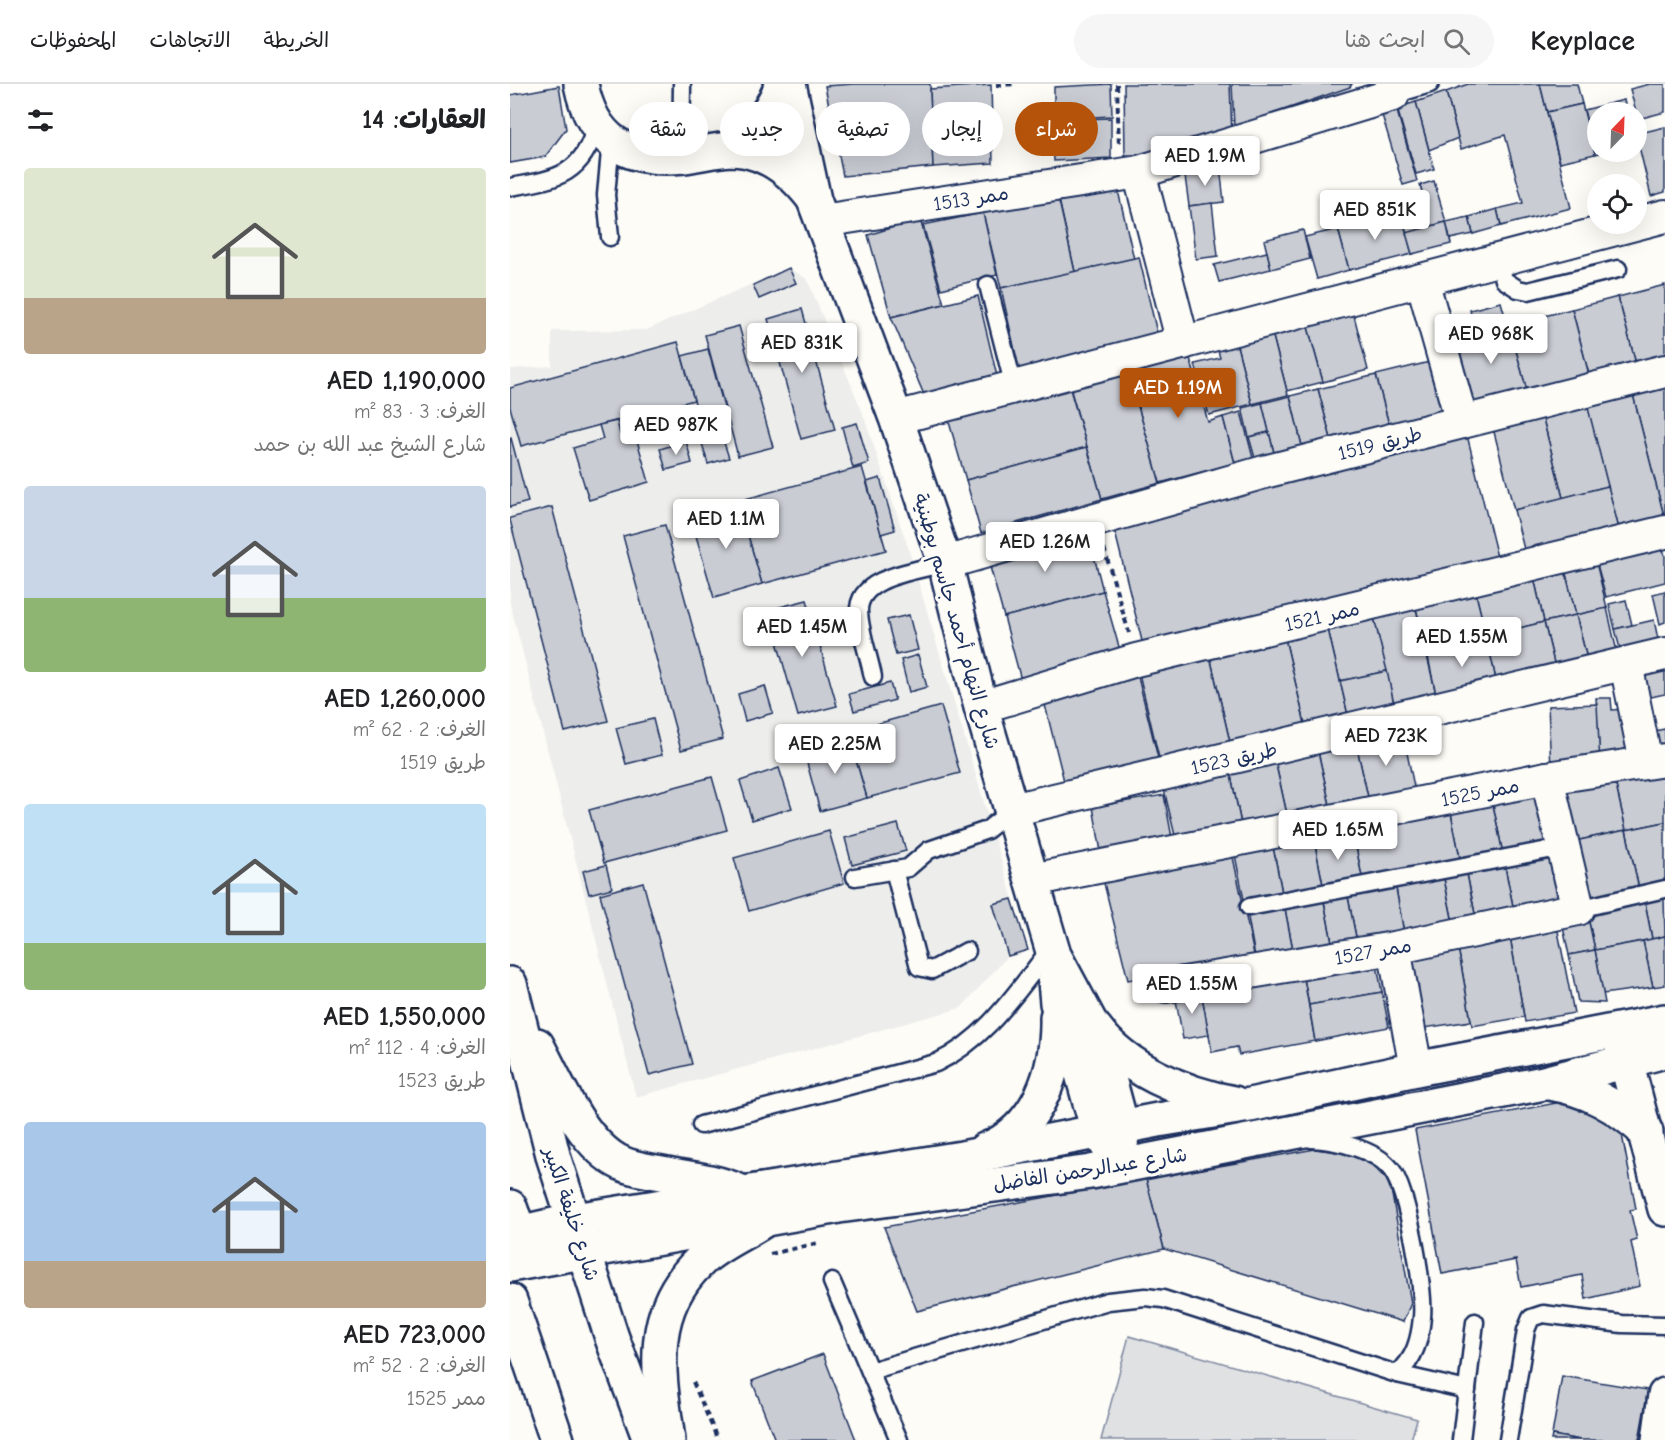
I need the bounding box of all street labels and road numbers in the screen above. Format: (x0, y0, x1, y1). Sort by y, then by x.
street label: ممر 1513 (932, 181, 1010, 216)
street label: طريق 1519 (1336, 422, 1425, 465)
street label: شارع النهام أحمد جاسم بوطبنية (905, 491, 1004, 753)
street label: ممر 1521 (1282, 597, 1362, 636)
street label: طريق 1523 (1189, 737, 1280, 780)
street label: ممر 1525 (1439, 774, 1521, 811)
street label: ممر 1527 (1333, 933, 1413, 970)
street label: شارع خليفة الكبير (537, 1143, 604, 1284)
street label: شارع عبدالرحمن الفاضل (991, 1143, 1189, 1198)

